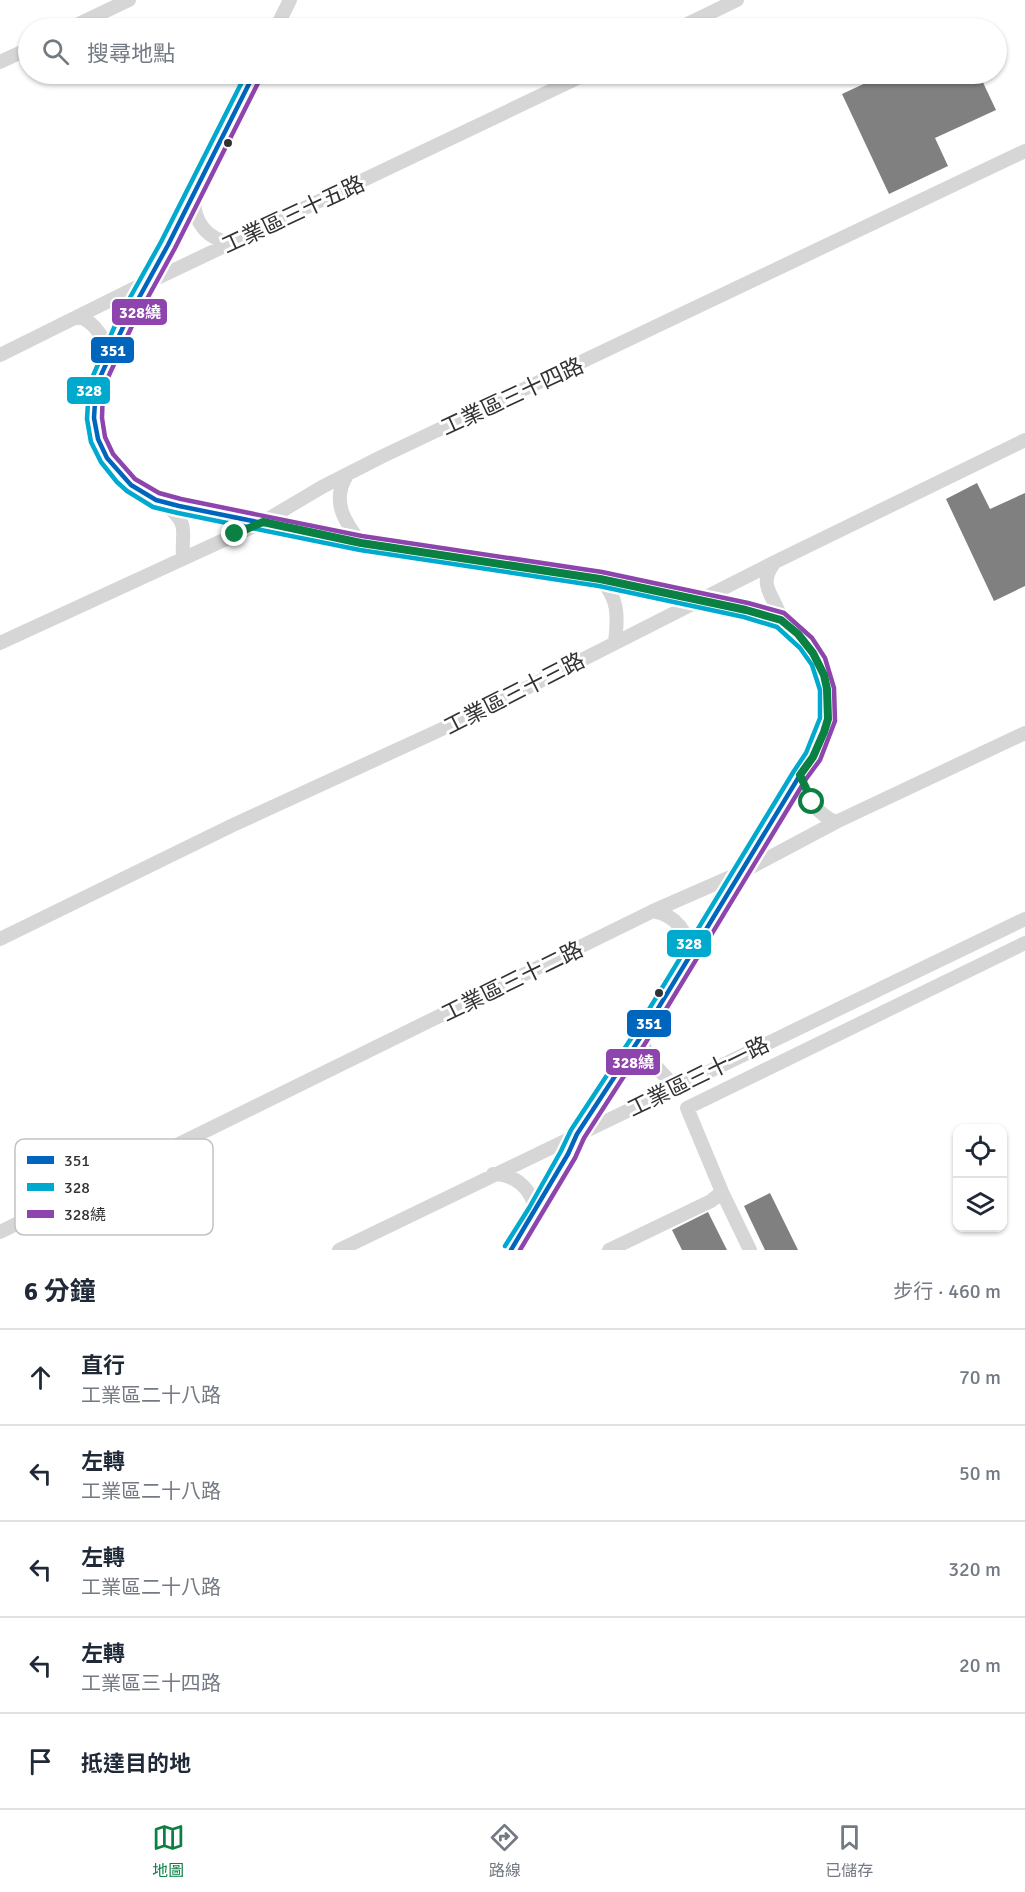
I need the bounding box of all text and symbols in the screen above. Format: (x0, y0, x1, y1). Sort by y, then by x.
search box (18, 18, 1007, 84)
icon: search (39, 35, 72, 68)
text: 搜尋地點 (87, 40, 175, 67)
unlabelled marker (222, 137, 234, 149)
street label: 工業區三十五路 (218, 170, 369, 259)
line badge: 328繞 (111, 298, 168, 326)
text: 328繞 (119, 303, 161, 323)
line badge: 351 (90, 336, 135, 364)
text: 351 (100, 341, 126, 361)
street label: 工業區三十四路 (437, 352, 588, 441)
line badge: 328 (66, 376, 111, 405)
text: 328 (76, 381, 102, 401)
route end (221, 520, 247, 546)
street label: 工業區三十三路 (439, 646, 589, 740)
route start (798, 788, 824, 814)
line badge: 328 (666, 929, 712, 958)
text: 328 (676, 934, 702, 954)
street label: 工業區三十二路 (437, 936, 587, 1027)
unlabelled marker (653, 987, 665, 999)
line badge: 351 (626, 1009, 672, 1038)
text: 351 (636, 1014, 662, 1034)
street label: 工業區三十一路 (623, 1031, 773, 1122)
line badge: 328繞 (605, 1048, 661, 1076)
text: 328繞 (612, 1053, 654, 1073)
map controls (953, 1124, 1007, 1232)
button: locate (953, 1124, 1007, 1178)
legend (15, 1139, 213, 1235)
text: 351 (64, 1151, 90, 1171)
text: 328 (64, 1178, 90, 1198)
button: layers (953, 1178, 1007, 1232)
text: 328繞 (64, 1205, 106, 1225)
text: 6 分鐘 (24, 1276, 96, 1308)
text: 步行 · 460 m (893, 1279, 1001, 1304)
text: 直行 (81, 1352, 125, 1379)
icon: ahead (24, 1361, 57, 1394)
text: 70 m (959, 1365, 1001, 1390)
text: 工業區二十八路 (81, 1383, 221, 1408)
text: 左轉 (81, 1448, 125, 1475)
icon: left (24, 1457, 57, 1490)
text: 50 m (959, 1461, 1001, 1486)
text: 工業區二十八路 (81, 1479, 221, 1504)
text: 左轉 (81, 1544, 125, 1571)
icon: left (24, 1553, 57, 1586)
text: 320 m (948, 1557, 1001, 1582)
text: 工業區二十八路 (81, 1575, 221, 1600)
text: 左轉 (81, 1640, 125, 1667)
icon: left (24, 1649, 57, 1682)
text: 20 m (959, 1653, 1001, 1678)
text: 工業區三十四路 (81, 1671, 221, 1696)
icon: arrive (24, 1745, 57, 1778)
text: 抵達目的地 (81, 1750, 191, 1777)
tab: 地圖 (152, 1821, 185, 1881)
tab: 路線 (488, 1821, 521, 1881)
tab: 已儲存 (825, 1821, 873, 1881)

